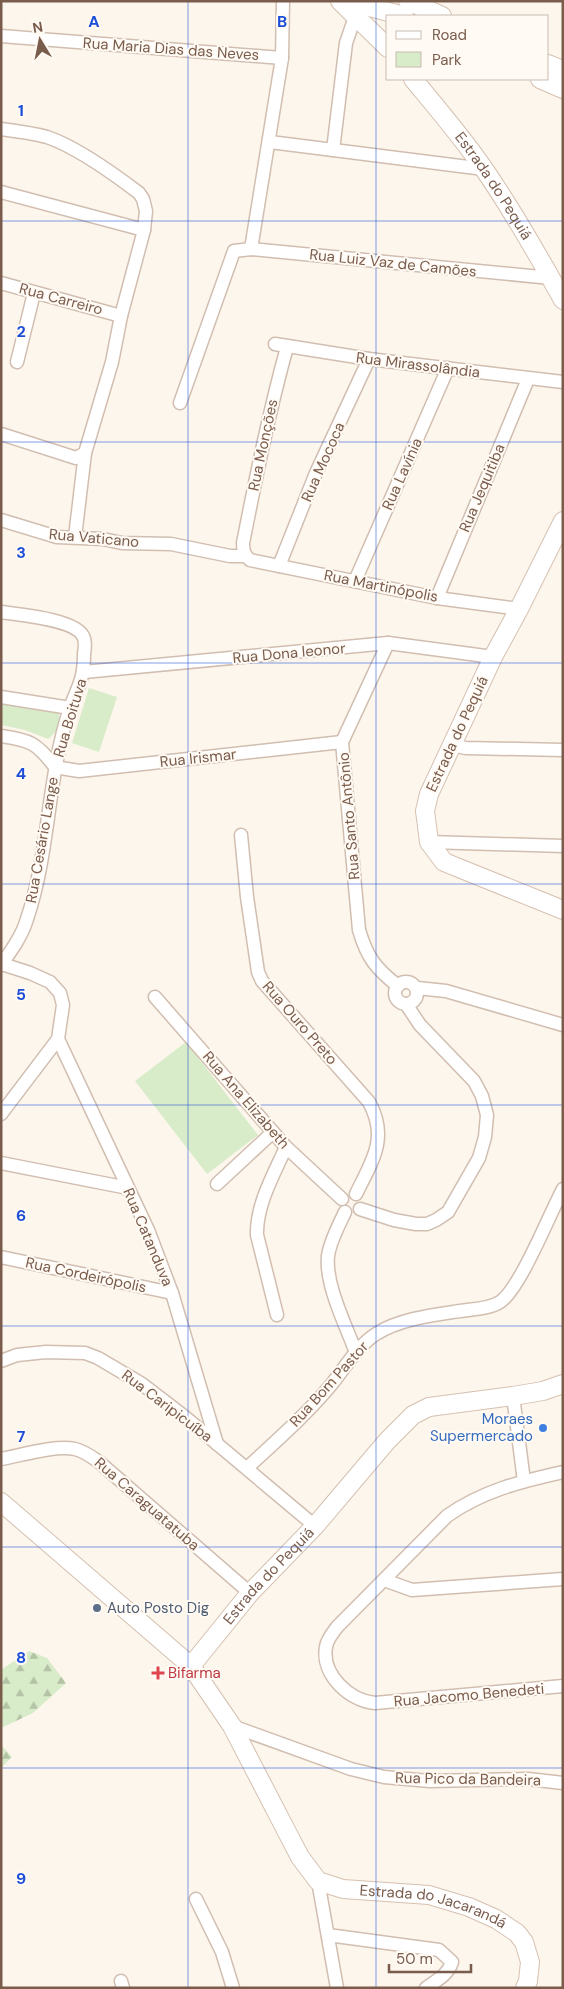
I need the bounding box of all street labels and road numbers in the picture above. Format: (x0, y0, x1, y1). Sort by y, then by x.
street label: Rua Maria Dias das Neves (82, 33, 260, 65)
street label: Estrada do Pequiá (450, 128, 537, 244)
street label: Rua Luiz Vaz de Camões (308, 244, 478, 282)
street label: Rua Carreiro (17, 278, 105, 320)
street label: Rua Mirassolândia (355, 347, 481, 383)
street label: Rua Monções (244, 397, 282, 493)
street label: Rua Mococa (296, 419, 350, 505)
street label: Rua Lavínia (377, 435, 427, 513)
street label: Rua Jequitiba (454, 441, 510, 535)
street label: Rua Vaticano (48, 524, 140, 552)
street label: Rua Martinópolis (322, 565, 440, 607)
street label: Rua Dona leonor (232, 638, 347, 668)
street label: Estrada do Pequiá (421, 673, 493, 795)
street label: Rua Boituva (49, 676, 91, 760)
street label: Rua Irismar (159, 744, 238, 772)
street label: Rua Santo Antônio (333, 751, 365, 881)
street label: Rua Cesário Lange (21, 775, 63, 905)
street label: Rua Ouro Preto (258, 977, 342, 1069)
street label: Rua Ana Elizabeth (198, 1047, 294, 1153)
street label: Rua Catanduva (118, 1185, 178, 1289)
street label: Rua Cordeirópolis (24, 1252, 148, 1298)
street label: Rua Bom Pastor (285, 1337, 373, 1431)
street label: Rua Caripicuíba (118, 1365, 216, 1447)
street label: Rua Caraguatatuba (90, 1453, 204, 1555)
street label: Estrada do Pequiá (218, 1523, 318, 1629)
street label: Rua Jacomo Benedeti (393, 1678, 545, 1712)
street label: Rua Pico da Bandeira (395, 1768, 541, 1790)
street label: Estrada do Jacarandá (359, 1880, 511, 1933)

